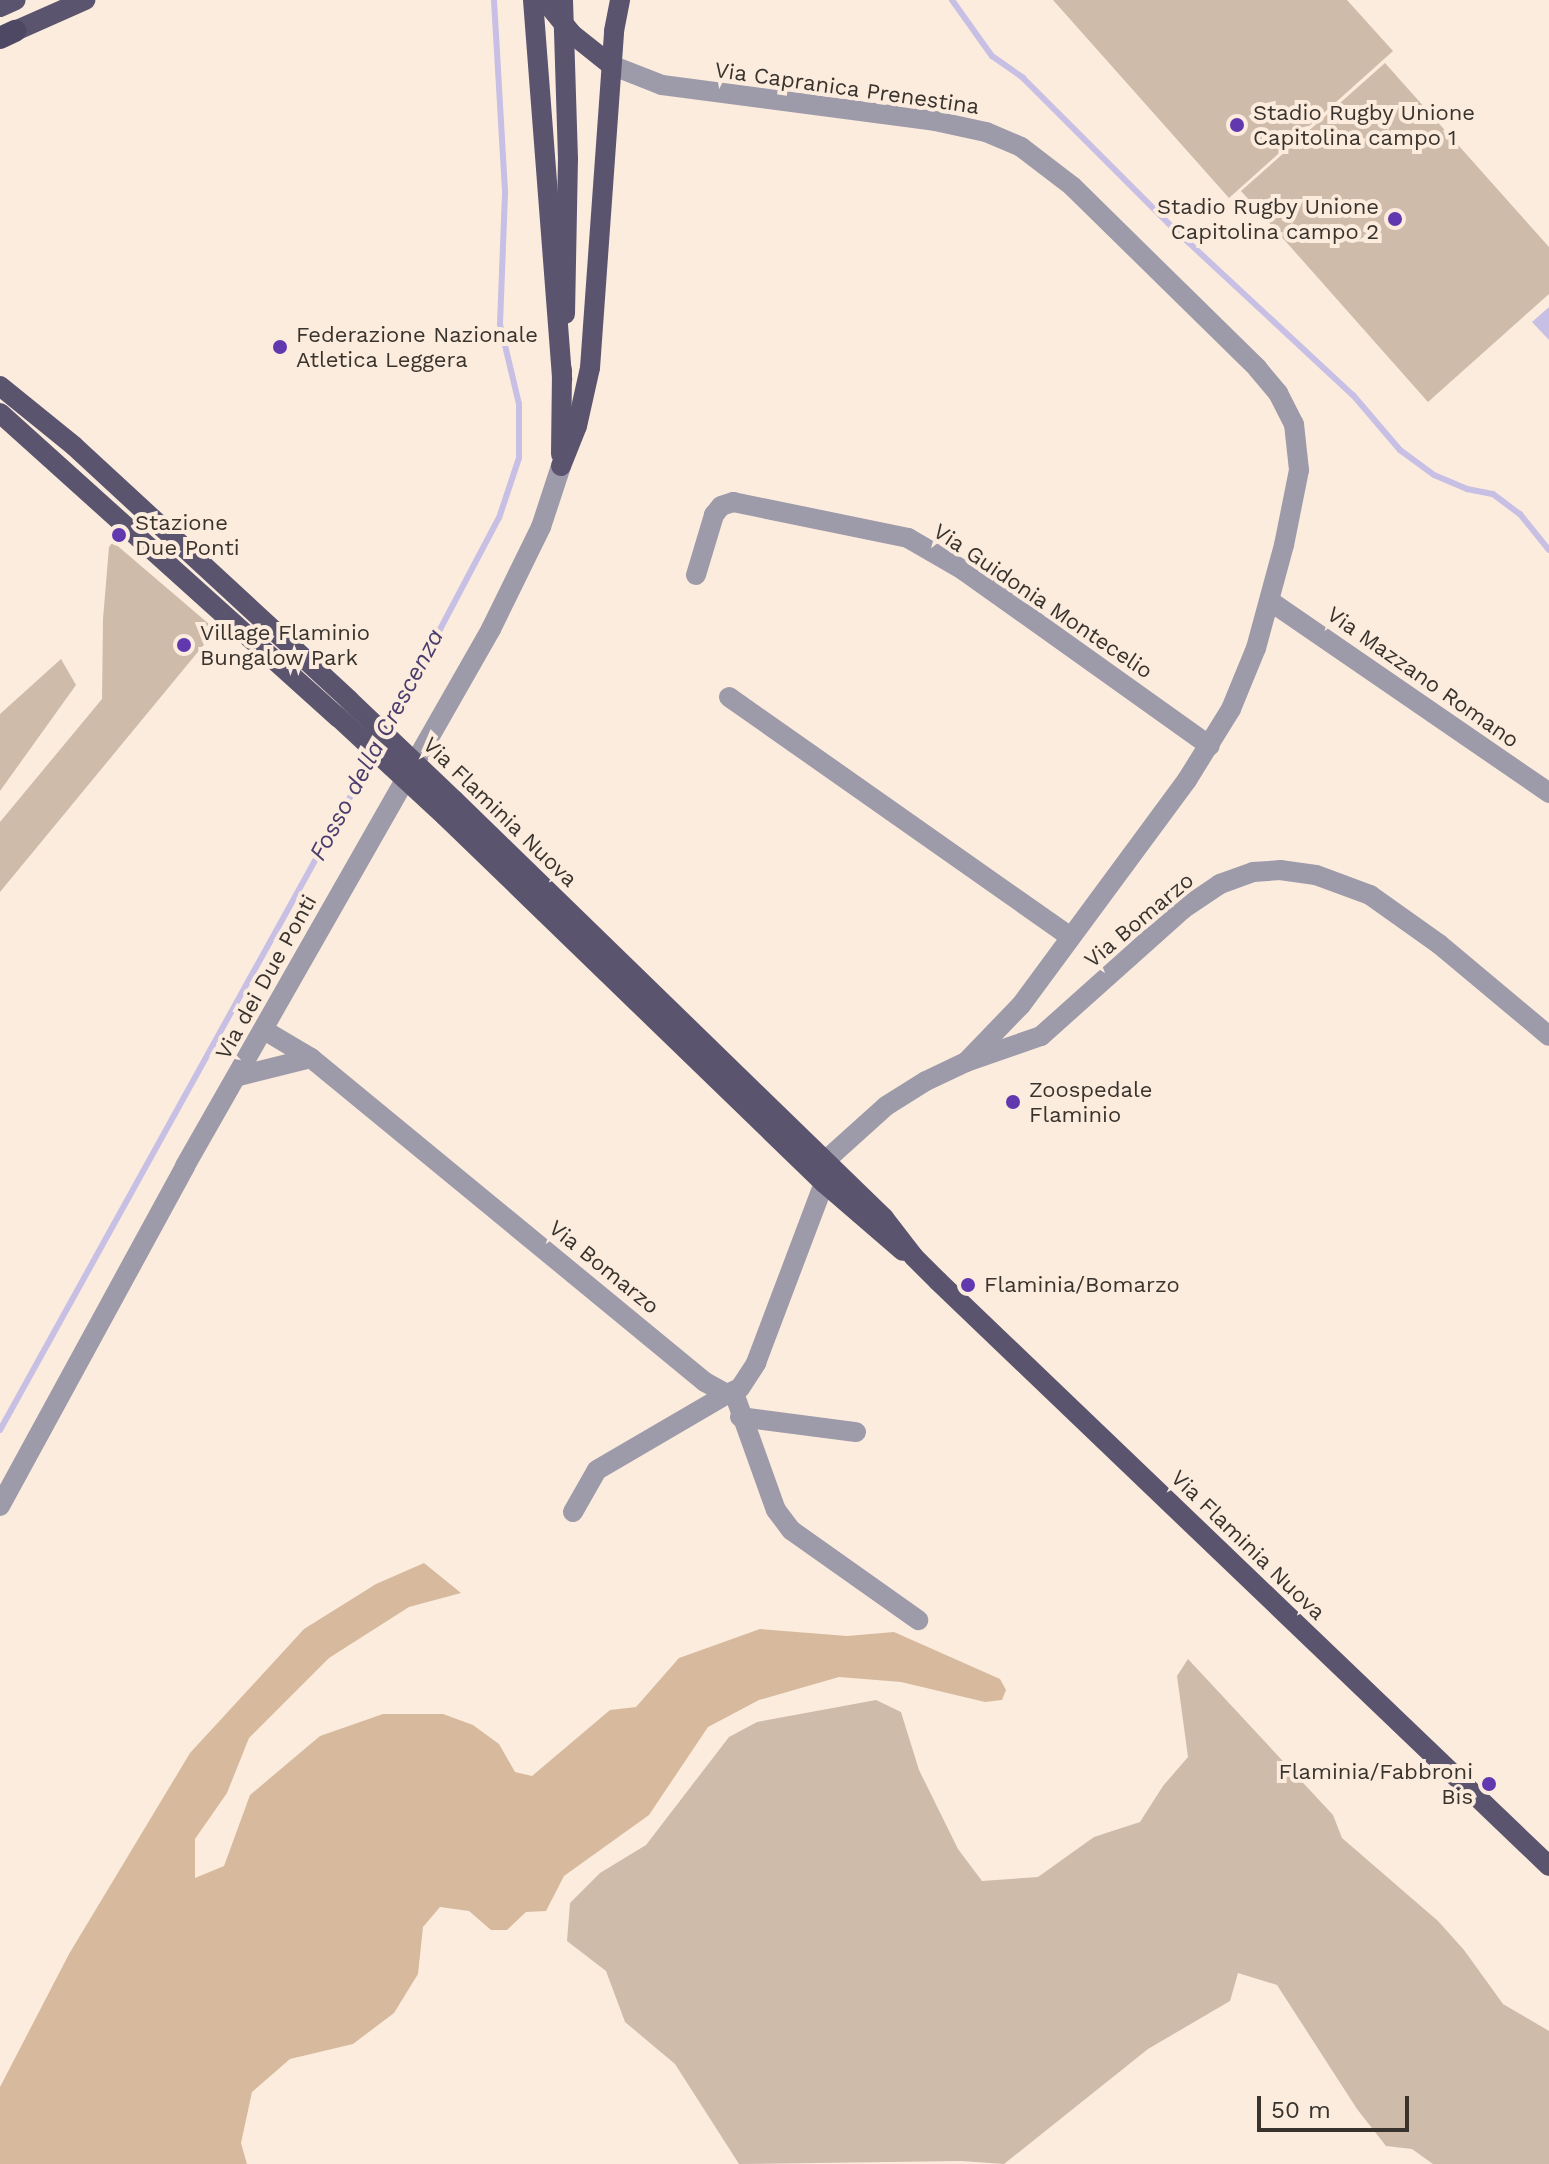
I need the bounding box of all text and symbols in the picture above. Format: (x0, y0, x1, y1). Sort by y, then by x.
street label: Via Capranica Prenestina (712, 56, 982, 120)
place label: Stadio Rugby Unione Capitolina campo 1 (1253, 99, 1476, 150)
marker: Stadio Rugby Unione Capitolina campo 1 (1228, 116, 1246, 134)
place label: Stadio Rugby Unione Capitolina campo 2 (1156, 193, 1379, 244)
marker: Stadio Rugby Unione Capitolina campo 2 (1386, 210, 1404, 228)
place label: Federazione Nazionale Atletica Leggera (296, 321, 538, 372)
marker: Federazione Nazionale Atletica Leggera (271, 338, 289, 356)
place label: Stazione Due Ponti (135, 509, 240, 560)
street label: Via Guidonia Montecelio (928, 517, 1158, 685)
marker: Stazione Due Ponti (110, 526, 128, 544)
street label: Via Mazzano Romano (1322, 600, 1524, 754)
place label: Village Flaminio Bungalow Park (200, 619, 370, 670)
water label: Fosso della Crescenza (304, 624, 450, 866)
marker: Village Flaminio Bungalow Park (175, 636, 193, 654)
street label: Via Flaminia Nuova (417, 731, 583, 893)
street label: Via Bomarzo (1079, 867, 1199, 973)
street label: Via dei Due Ponti (210, 890, 322, 1064)
place label: Zoospedale Flaminio (1029, 1076, 1152, 1128)
marker: Zoospedale Flaminio (1004, 1093, 1022, 1111)
street label: Via Bomarzo (543, 1214, 665, 1320)
place label: Flaminia/Bomarzo (984, 1272, 1180, 1298)
marker: Flaminia/Bomarzo (959, 1276, 977, 1294)
street label: Via Flaminia Nuova (1165, 1464, 1331, 1626)
place label: Flaminia/Fabbroni Bis (1278, 1758, 1473, 1810)
marker: Flaminia/Fabbroni Bis (1480, 1775, 1498, 1793)
scale bar (1261, 2080, 1413, 2130)
text: 50 m (1271, 2096, 1331, 2124)

